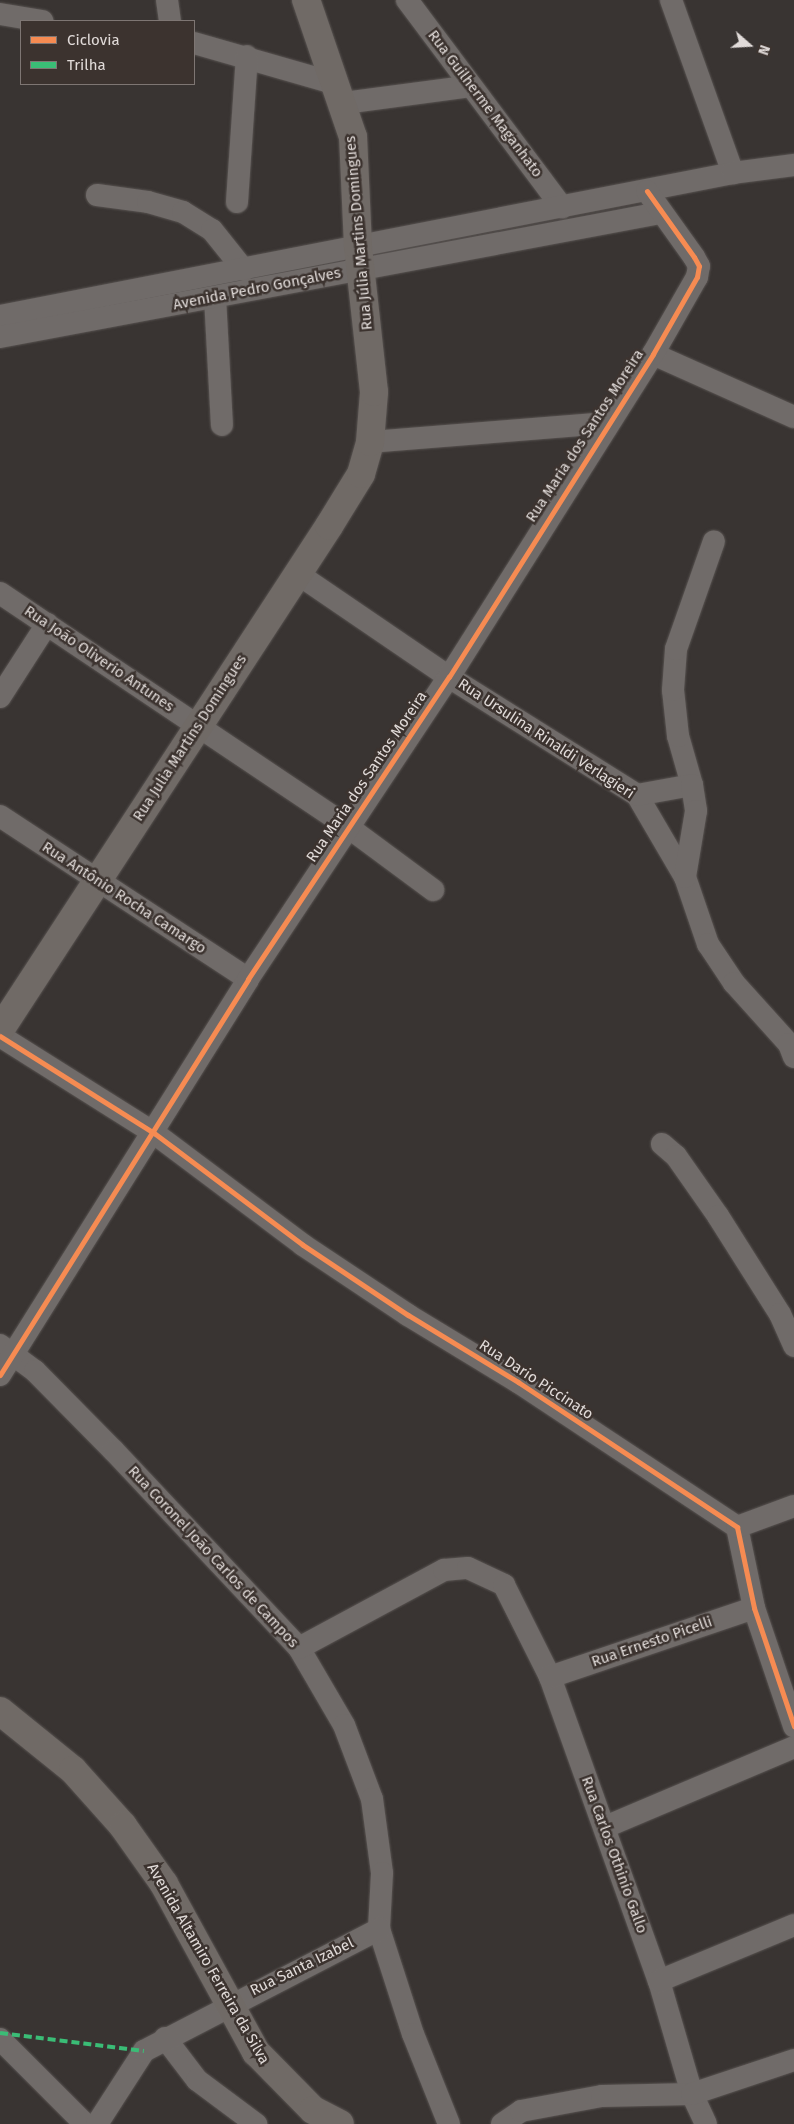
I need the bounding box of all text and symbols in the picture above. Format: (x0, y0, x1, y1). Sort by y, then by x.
legend (20, 20, 195, 85)
north arrow (724, 20, 774, 70)
street label: Rua Guilherme Maganhato (424, 27, 546, 181)
text: Ciclovia (67, 31, 120, 49)
text: N (754, 43, 773, 57)
text: Trilha (67, 56, 106, 74)
street label: Rua Júlia Martins Domingues (342, 135, 376, 331)
street label: Avenida Pedro Gonçalves (172, 264, 342, 314)
street label: Rua Maria dos Santos Moreira (522, 346, 648, 526)
street label: Rua João Oliverio Antunes (21, 602, 177, 716)
street label: Rua Julia Martins Domingues (129, 651, 251, 825)
street label: Rua Ursulina Rinaldi Verlagieri (454, 675, 638, 803)
street label: Rua Maria dos Santos Moreira (303, 688, 431, 866)
street label: Rua Antônio Rocha Camargo (39, 838, 209, 958)
street label: Rua Dario Piccinato (476, 1336, 596, 1424)
street label: Rua Coronel João Carlos de Campos (124, 1463, 302, 1651)
street label: Rua Ernesto Picelli (589, 1613, 715, 1671)
street label: Rua Carlos Othinio Gallo (577, 1774, 651, 1936)
street label: Avenida Altamiro Ferreira da Silva (143, 1860, 273, 2068)
street label: Rua Santa Izabel (247, 1934, 357, 2000)

